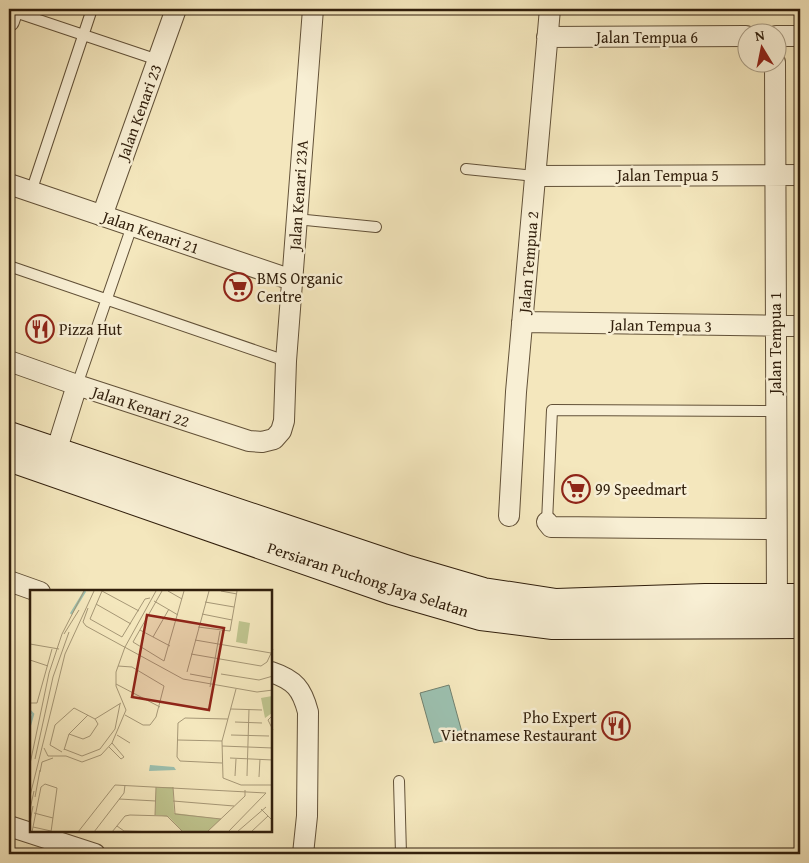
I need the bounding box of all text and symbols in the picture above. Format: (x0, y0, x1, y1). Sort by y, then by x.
north arrow (736, 22, 786, 72)
text: N (753, 24, 767, 46)
street label: Jalan Tempua 6 (594, 25, 698, 49)
street label: Jalan Kenari 23 (110, 61, 167, 165)
street label: Jalan Kenari 23A (282, 139, 314, 253)
street label: Jalan Tempua 5 (615, 163, 719, 187)
street label: Jalan Kenari 21 (98, 204, 203, 260)
street label: Jalan Tempua 2 (511, 210, 544, 316)
place label: BMS Organic Centre (257, 266, 343, 308)
supermarket icon: BMS Organic Centre (223, 272, 253, 302)
street label: Jalan Tempua 1 (763, 292, 787, 396)
street label: Jalan Tempua 3 (608, 312, 712, 338)
restaurant icon: Pizza Hut (25, 314, 55, 344)
place label: Pizza Hut (59, 317, 122, 341)
street label: Jalan Kenari 22 (88, 378, 193, 433)
supermarket icon: 99 Speedmart (561, 474, 591, 504)
place label: 99 Speedmart (595, 477, 687, 501)
street label: Persiaran Puchong Jaya Selatan (264, 535, 472, 623)
inset map (30, 590, 272, 833)
place label: Pho Expert Vietnamese Restaurant (441, 705, 597, 747)
restaurant icon: Pho Expert Vietnamese Restaurant (601, 711, 631, 741)

